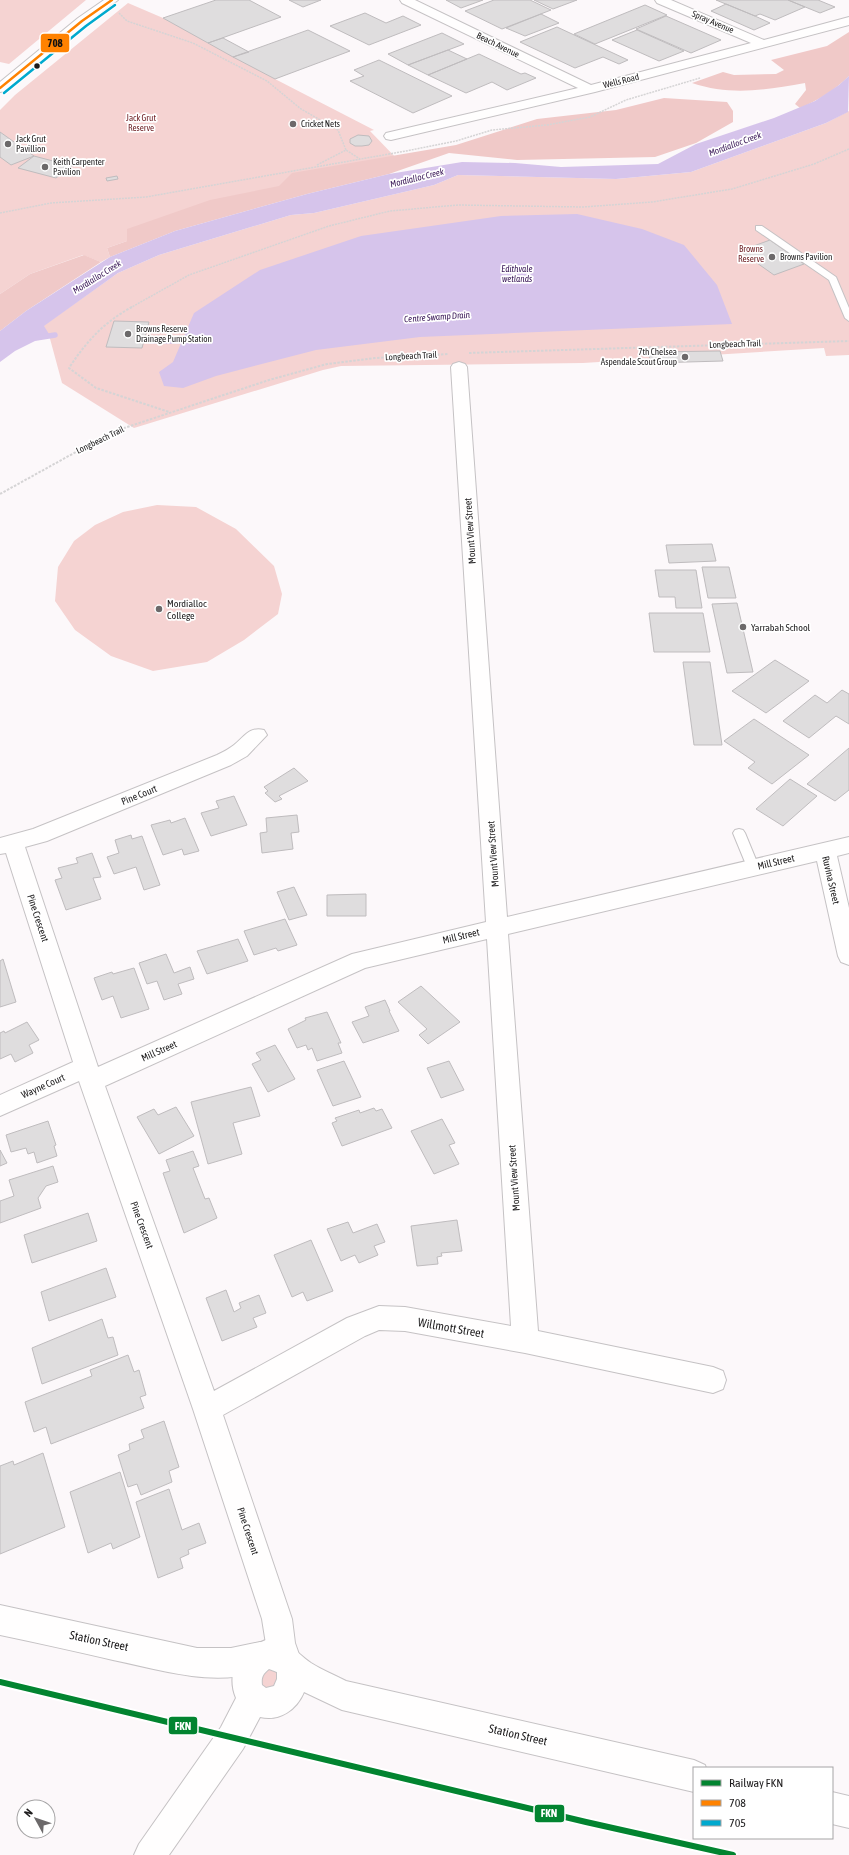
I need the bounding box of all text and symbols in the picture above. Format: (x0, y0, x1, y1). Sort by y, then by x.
street label: Spray Avenue (691, 9, 735, 35)
street label: Beach Avenue (475, 30, 521, 60)
line badge: 708 (40, 33, 70, 53)
text: 708 (47, 37, 63, 49)
unlabelled marker (32, 61, 42, 71)
street label: Wells Road (602, 72, 640, 90)
park label: Jack Grut Reserve (126, 113, 156, 133)
marker: Cricket Nets (288, 119, 298, 129)
place label: Cricket Nets (301, 119, 340, 129)
water label: Mordialloc Creek (707, 130, 764, 158)
place label: Jack Grut Pavillion (16, 134, 46, 154)
marker: Jack Grut Pavillion (3, 139, 13, 149)
place label: Keith Carpenter Pavilion (53, 157, 105, 177)
marker: Keith Carpenter Pavilion (40, 162, 50, 172)
water label: Mordialloc Creek (389, 166, 446, 190)
park label: Browns Reserve (738, 244, 764, 264)
marker: Browns Pavilion (767, 252, 777, 262)
place label: Browns Pavilion (780, 252, 832, 262)
water label: Mordialloc Creek (71, 258, 124, 296)
water label: Edithvale wetlands (501, 264, 533, 284)
water label: Centre Swamp Drain (404, 310, 471, 324)
place label: Browns Reserve Drainage Pump Station (136, 324, 212, 344)
marker: Browns Reserve Drainage Pump Station (123, 329, 133, 339)
street label: Longbeach Trail (709, 338, 762, 350)
place label: 7th Chelsea Aspendale Scout Group (601, 347, 677, 367)
street label: Longbeach Trail (385, 350, 438, 362)
marker: 7th Chelsea Aspendale Scout Group (680, 352, 690, 362)
street label: Longbeach Trail (74, 424, 126, 456)
street label: Mount View Street (462, 497, 478, 564)
place label: Mordialloc College (167, 598, 207, 621)
marker: Mordialloc College (154, 604, 164, 614)
marker: Yarrabah School (738, 622, 748, 632)
place label: Yarrabah School (751, 622, 811, 633)
street label: Pine Court (120, 783, 159, 807)
street label: Mount View Street (485, 820, 501, 887)
street label: Mill Street (756, 852, 796, 872)
street label: Ruvina Street (820, 855, 842, 905)
street label: Pine Crescent (25, 893, 51, 943)
street label: Mill Street (441, 926, 481, 946)
street label: Mill Street (140, 1038, 179, 1064)
street label: Wayne Court (20, 1072, 66, 1100)
street label: Mount View Street (506, 1144, 522, 1211)
street label: Pine Crescent (128, 1200, 156, 1250)
street label: Willmott Street (417, 1315, 486, 1341)
street label: Pine Crescent (235, 1506, 261, 1556)
street label: Station Street (68, 1628, 130, 1654)
line badge: FKN (168, 1716, 198, 1735)
text: FKN (175, 1720, 191, 1732)
street label: Station Street (487, 1721, 549, 1749)
legend (693, 1767, 833, 1839)
text: Railway FKN (729, 1776, 783, 1790)
text: 708 (729, 1796, 746, 1810)
north arrow (16, 1799, 56, 1839)
line badge: FKN (534, 1804, 565, 1823)
text: N (22, 1806, 35, 1819)
text: FKN (541, 1807, 557, 1819)
text: 705 (729, 1816, 746, 1830)

